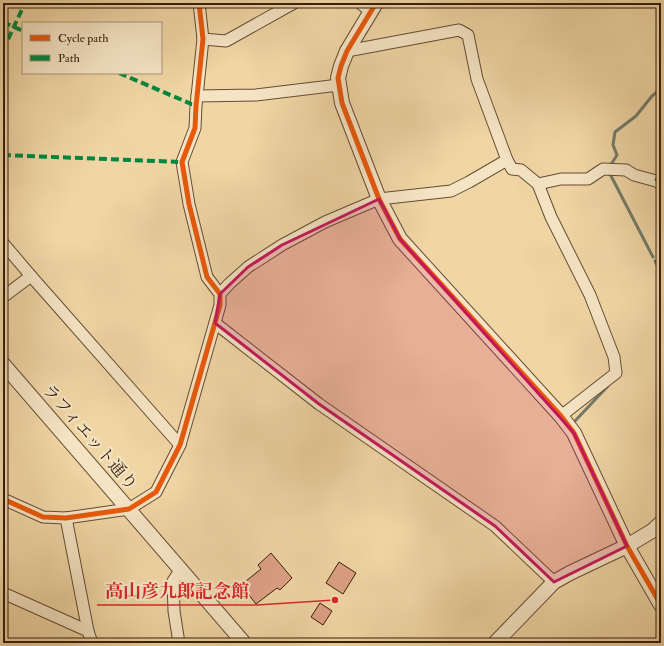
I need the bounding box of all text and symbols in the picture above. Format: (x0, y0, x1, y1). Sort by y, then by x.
legend (22, 22, 162, 74)
text: Cycle path (58, 31, 109, 46)
text: Path (58, 51, 81, 66)
street label: ラフィエット通り (38, 379, 142, 495)
callout: 高山彦九郎記念館 (97, 575, 257, 605)
text: 高山彦九郎記念館 (105, 580, 249, 603)

